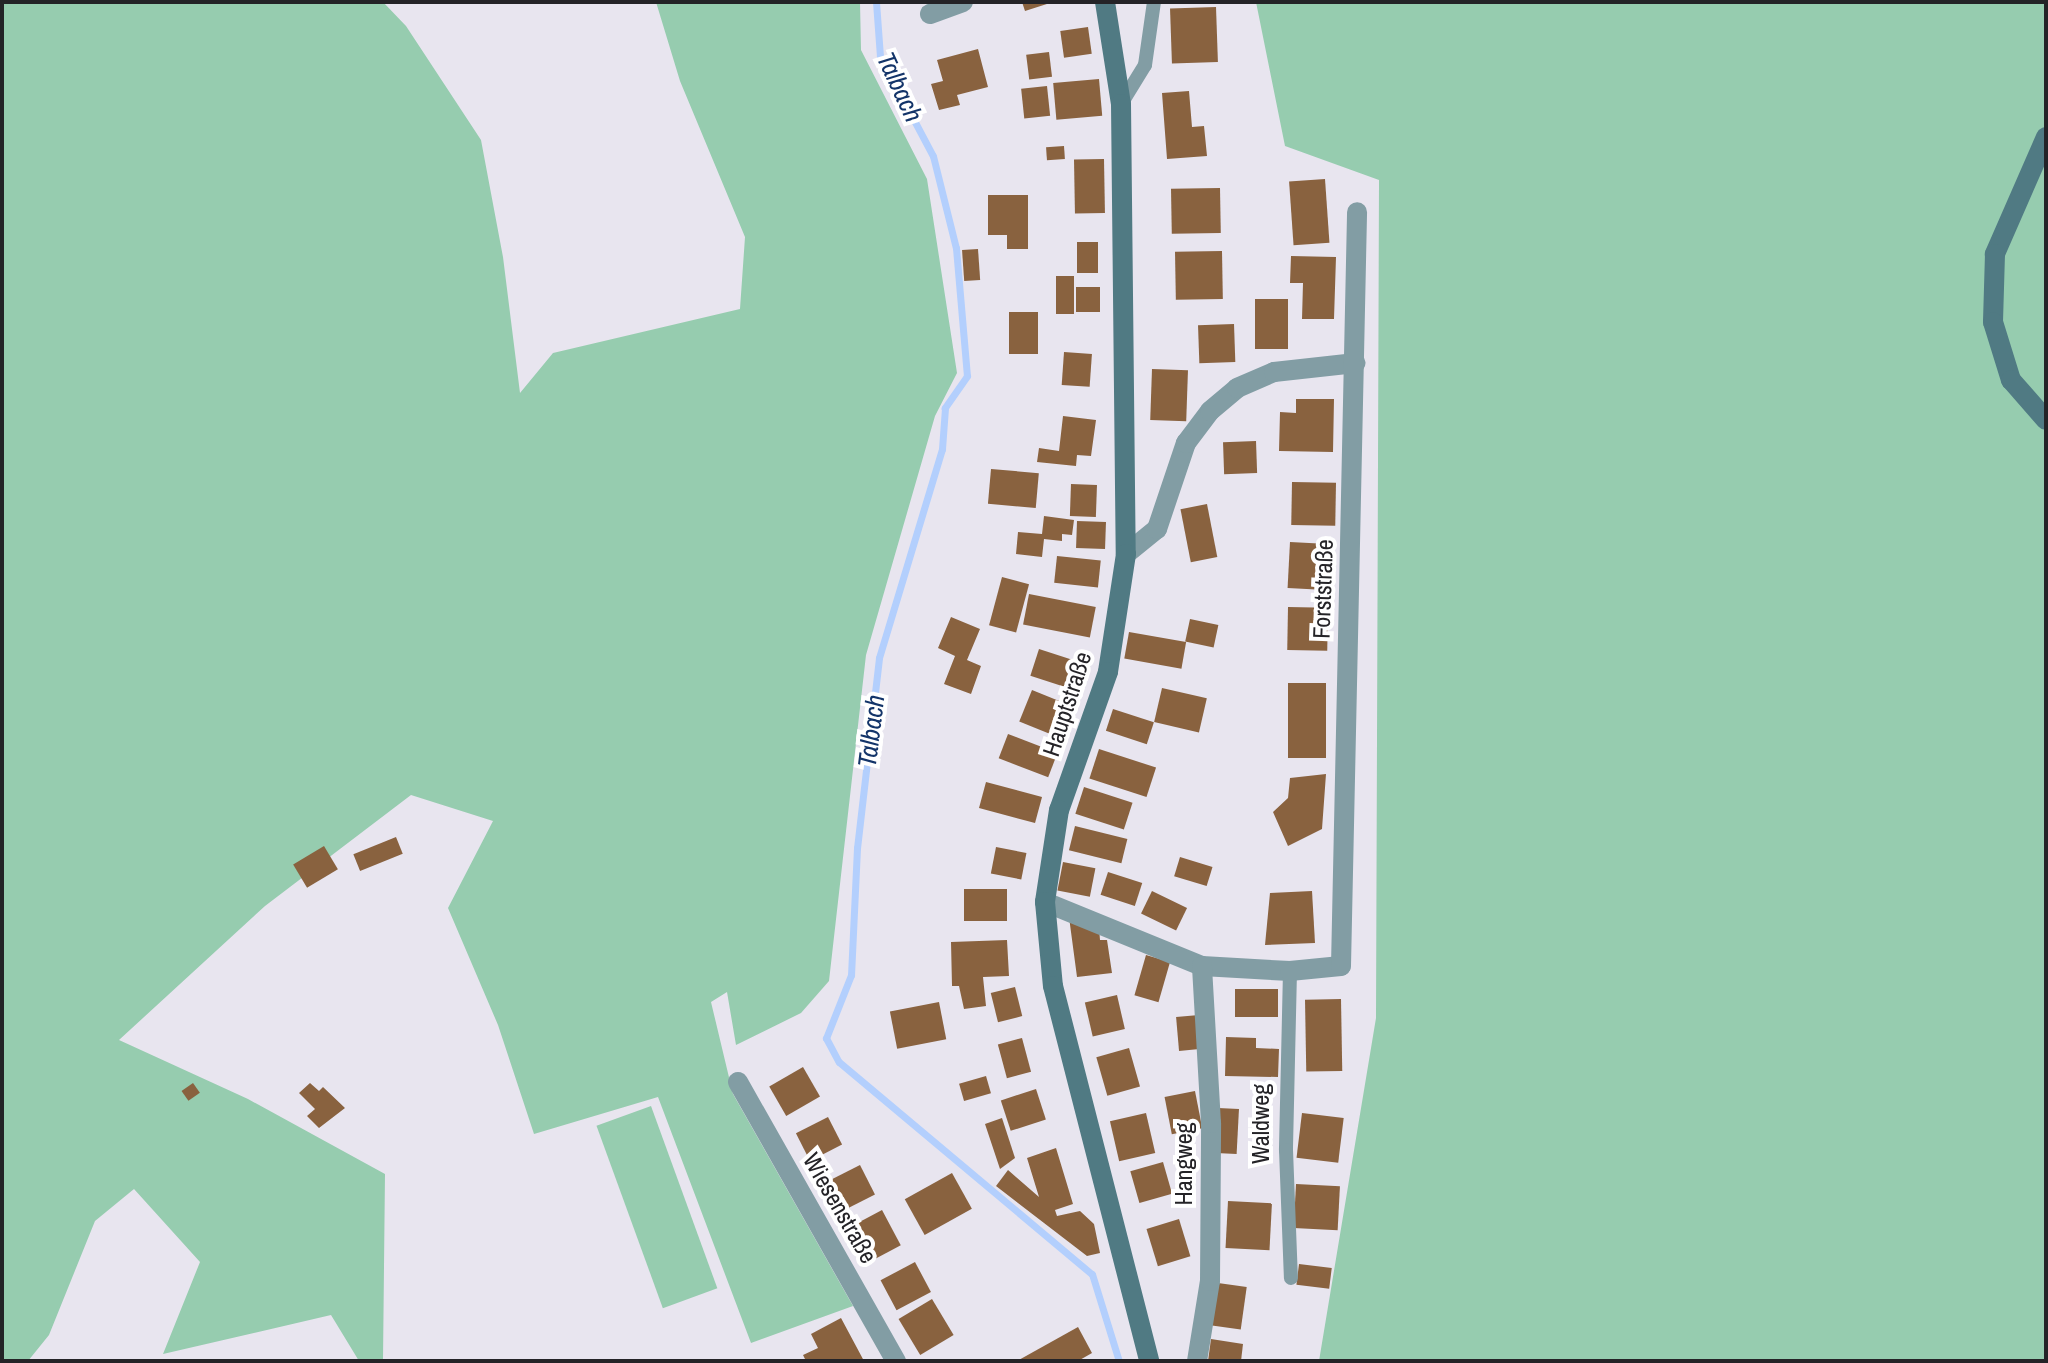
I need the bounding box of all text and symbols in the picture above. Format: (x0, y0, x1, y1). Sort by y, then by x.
water label: Talbach (870, 47, 930, 127)
street label: Forststraße (1307, 539, 1339, 639)
street label: Hauptstraße (1037, 648, 1097, 760)
water label: Talbach (851, 693, 891, 769)
street label: Waldweg (1247, 1084, 1275, 1164)
street label: Hangweg (1170, 1122, 1198, 1206)
street label: Wiesenstraße (797, 1148, 883, 1268)

